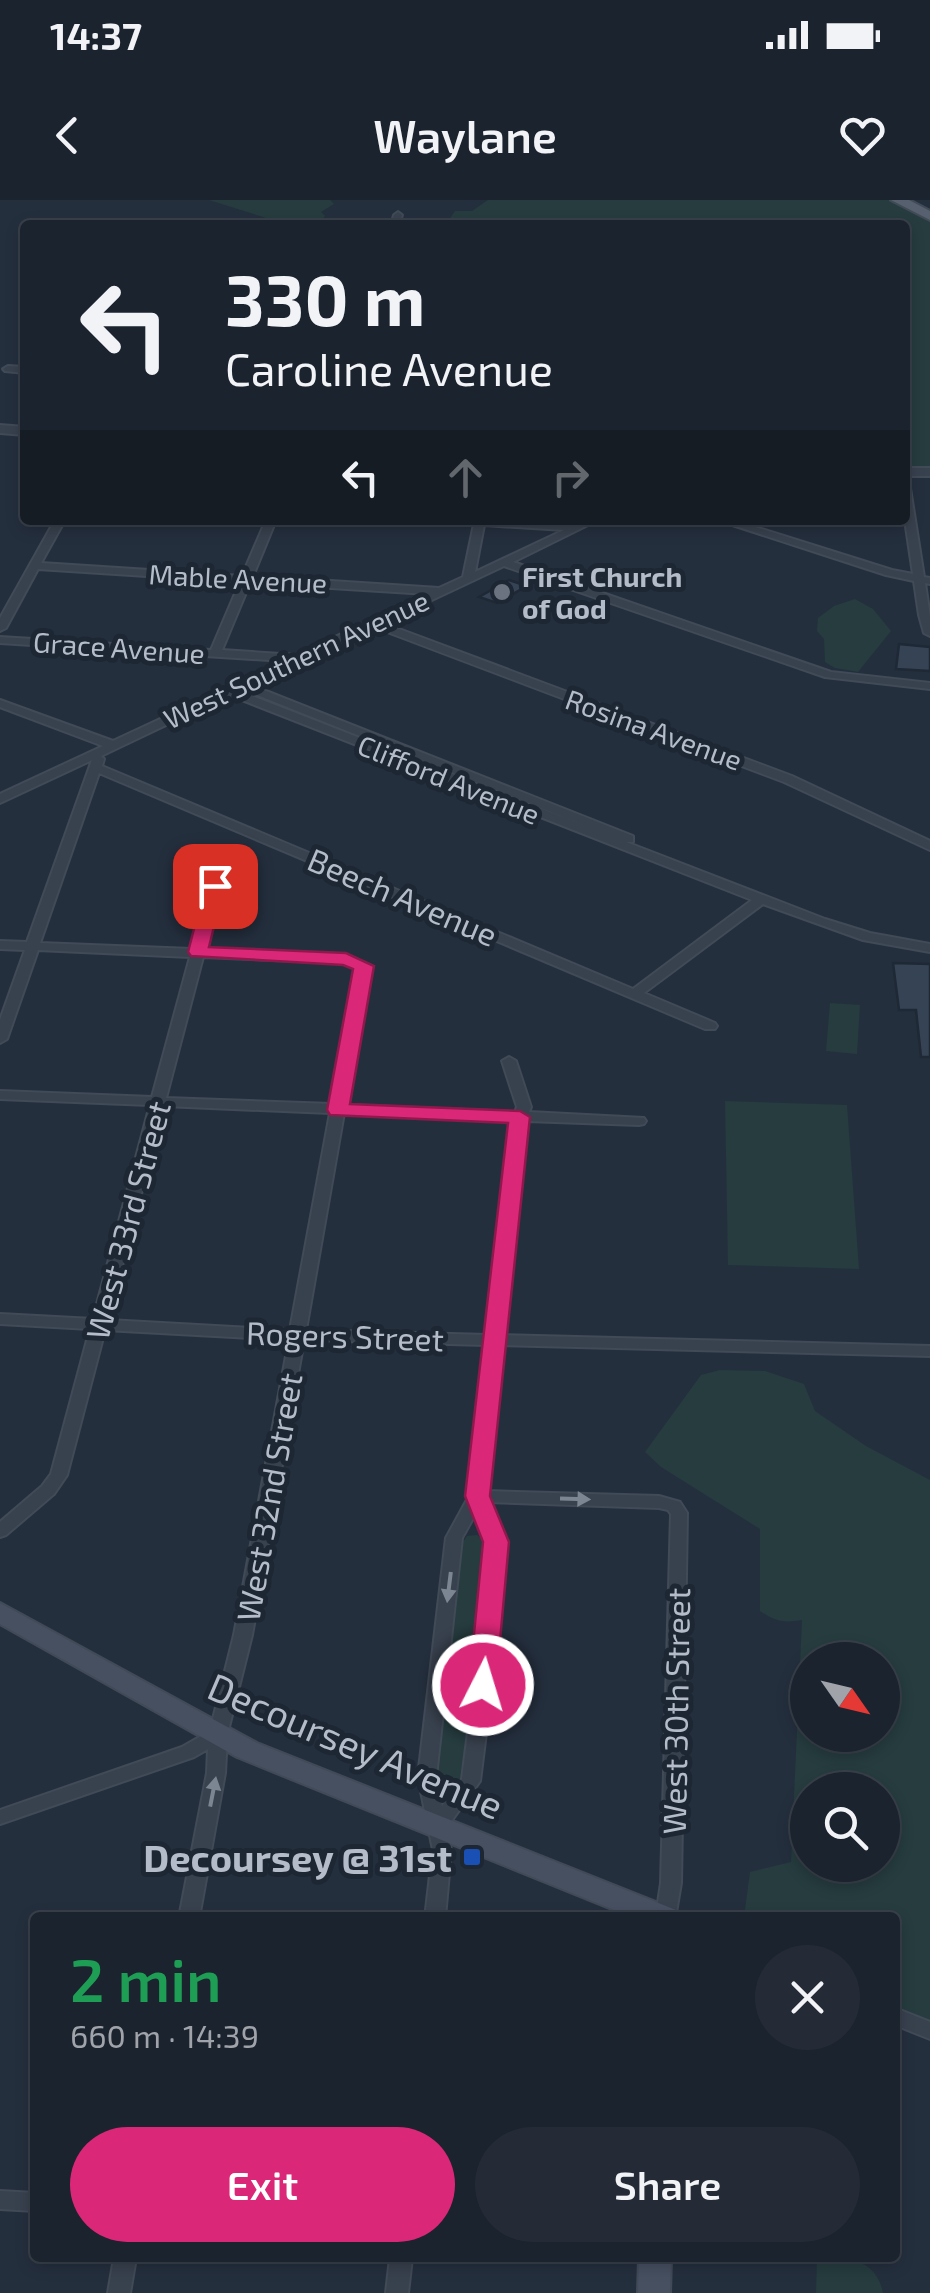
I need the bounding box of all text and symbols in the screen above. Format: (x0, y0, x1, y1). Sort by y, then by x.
text: 14:37 (50, 12, 142, 58)
icon: back (40, 108, 95, 163)
text: Waylane (373, 108, 557, 162)
icon: heart (835, 108, 890, 163)
text: 330 m (225, 256, 425, 340)
icon: left (60, 260, 190, 390)
text: Caroline Avenue (225, 341, 553, 395)
icon: left (333, 450, 388, 505)
icon: ahead (438, 450, 493, 505)
icon: right (543, 450, 598, 505)
street label: Mable Avenue (148, 556, 328, 600)
place label: First Church of God (522, 559, 682, 625)
marker: First Church of God (491, 581, 513, 603)
street label: West Southern Avenue (158, 583, 434, 735)
street label: Grace Avenue (32, 624, 206, 670)
street label: Rosina Avenue (561, 681, 747, 777)
street label: Clifford Avenue (353, 727, 545, 831)
street label: Beech Avenue (303, 839, 503, 953)
pin (173, 844, 258, 929)
icon: arrive (188, 859, 243, 914)
street label: West 33rd Street (77, 1097, 177, 1343)
street label: Rogers Street (245, 1313, 445, 1357)
street label: West 32nd Street (227, 1370, 309, 1624)
one-way arrow (559, 1492, 591, 1508)
one-way arrow (441, 1572, 457, 1604)
street label: West 30th Street (654, 1587, 696, 1835)
position arrow (431, 1633, 535, 1737)
north arrow (790, 1642, 900, 1752)
map controls (790, 1642, 900, 1882)
street label: Decoursey Avenue (201, 1662, 511, 1828)
button: search (790, 1772, 900, 1882)
one-way arrow (205, 1776, 221, 1807)
place label: Decoursey @ 31st (143, 1834, 452, 1880)
marker: Decoursey @ 31st (461, 1846, 483, 1868)
text: 2 min (70, 1942, 222, 2014)
button: close (755, 1945, 860, 2050)
text: 660 m · 14:39 (70, 2016, 259, 2054)
button: Exit (70, 2127, 455, 2242)
button: Share (475, 2127, 860, 2242)

